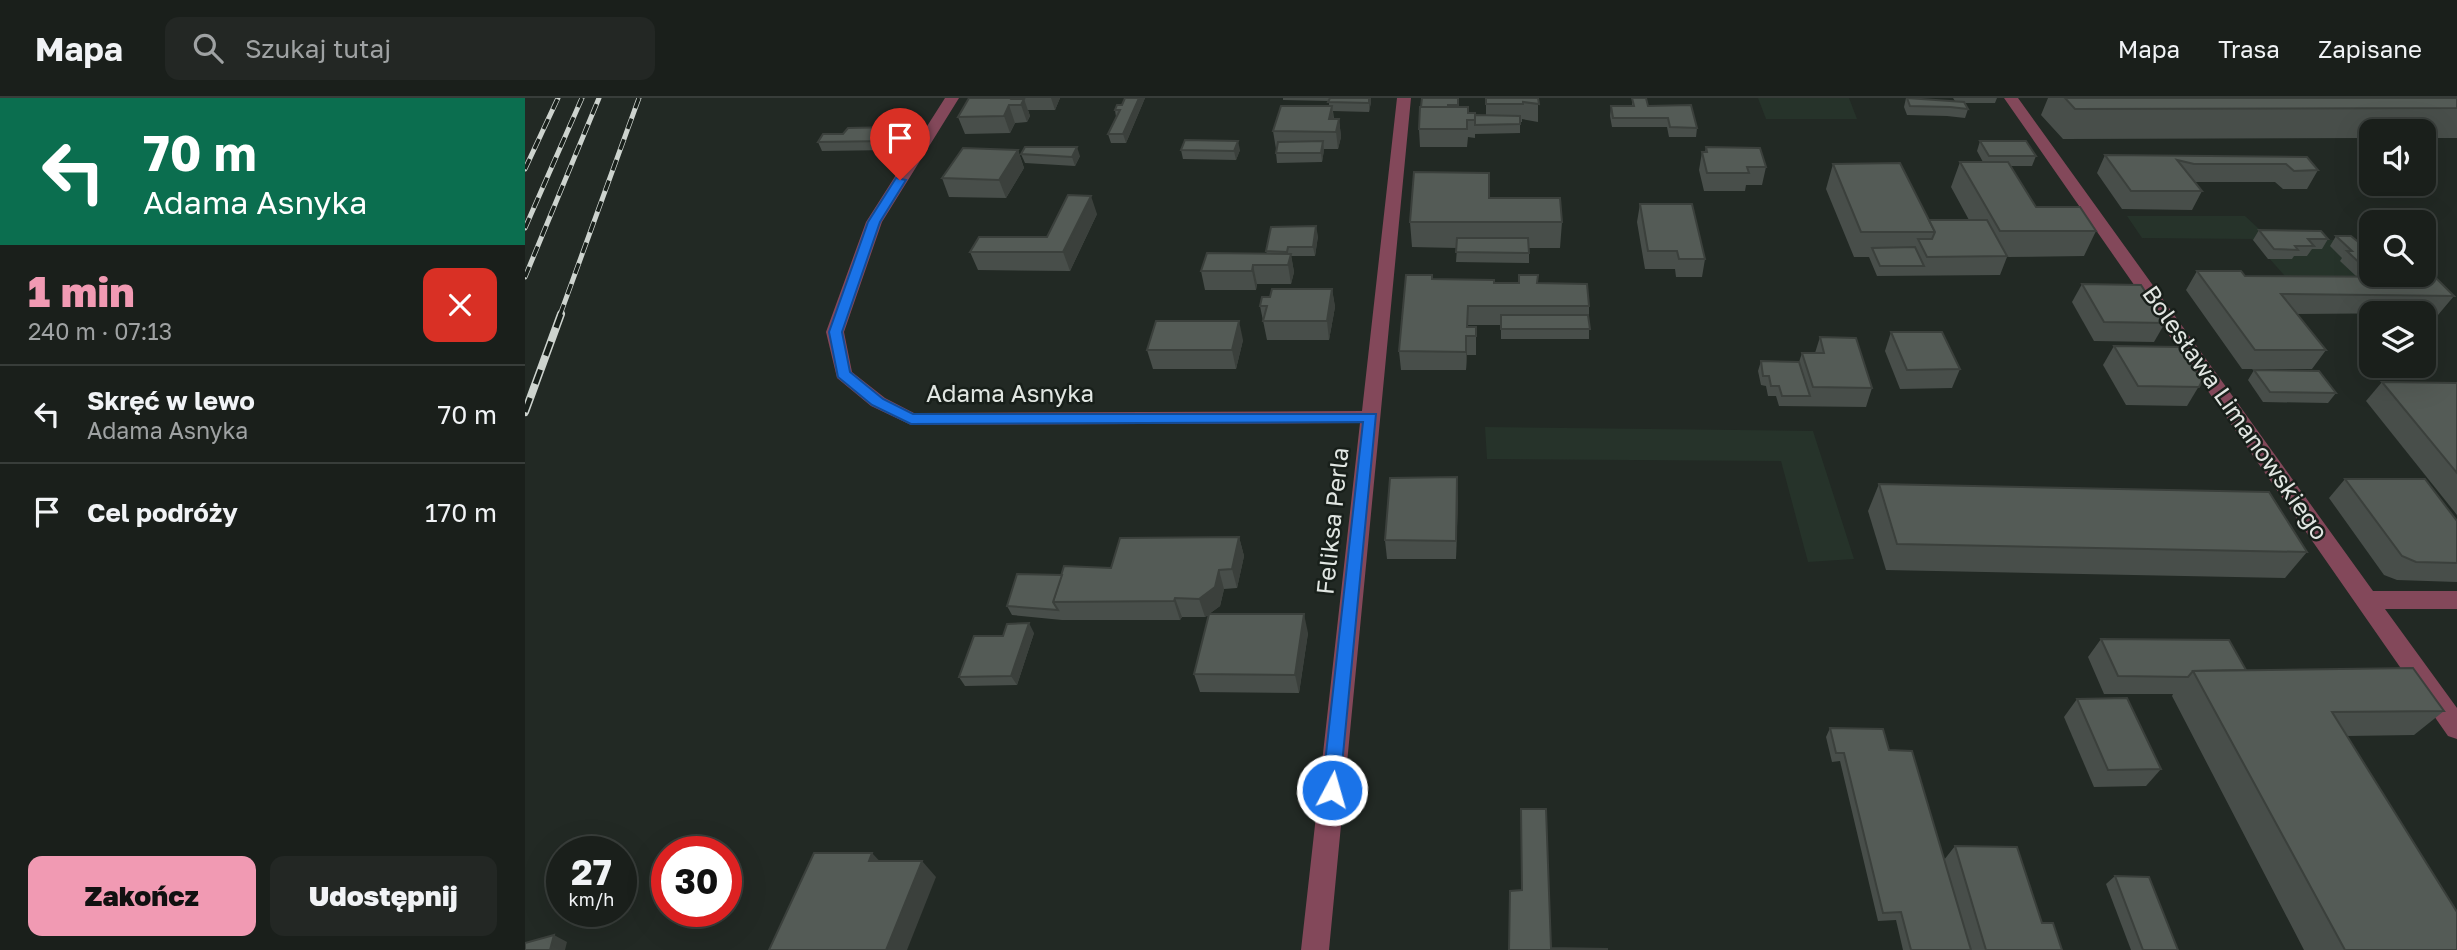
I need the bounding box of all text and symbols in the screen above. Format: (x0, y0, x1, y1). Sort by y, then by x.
search box (165, 17, 655, 80)
text: Mapa (35, 29, 123, 68)
icon: search (189, 29, 227, 67)
text: Szukaj tutaj (245, 33, 391, 64)
text: Mapa (2118, 34, 2180, 63)
text: Trasa (2218, 34, 2280, 63)
text: Zapisane (2318, 34, 2422, 63)
pin (870, 108, 930, 180)
icon: arrive (881, 119, 919, 157)
map controls (2359, 119, 2436, 378)
button: sound (2359, 119, 2436, 196)
text: 70 m (143, 123, 257, 182)
icon: left (28, 126, 119, 217)
text: Adama Asnyka (143, 183, 367, 221)
button: search (2359, 210, 2436, 287)
text: 1 min (28, 266, 135, 316)
button: close (423, 268, 497, 342)
street label: Bolesława Limanowskiego (2137, 279, 2335, 545)
button: layers (2359, 301, 2436, 378)
text: 240 m · 07:13 (28, 317, 172, 345)
street label: Adama Asnyka (926, 378, 1094, 407)
text: Skręć w lewo (87, 385, 255, 416)
icon: left (28, 395, 66, 433)
text: 70 m (438, 399, 497, 430)
text: Adama Asnyka (87, 416, 248, 444)
street label: Feliksa Perla (1309, 446, 1354, 596)
icon: arrive (28, 493, 66, 531)
text: Cel podróży (87, 497, 238, 528)
text: 170 m (425, 497, 497, 528)
position arrow (1295, 753, 1369, 827)
speed limit sign: 30 (651, 836, 742, 927)
text: 27 (571, 851, 612, 893)
button: Zakończ (28, 856, 256, 936)
button: Udostępnij (270, 856, 497, 936)
text: km/h (569, 888, 614, 910)

